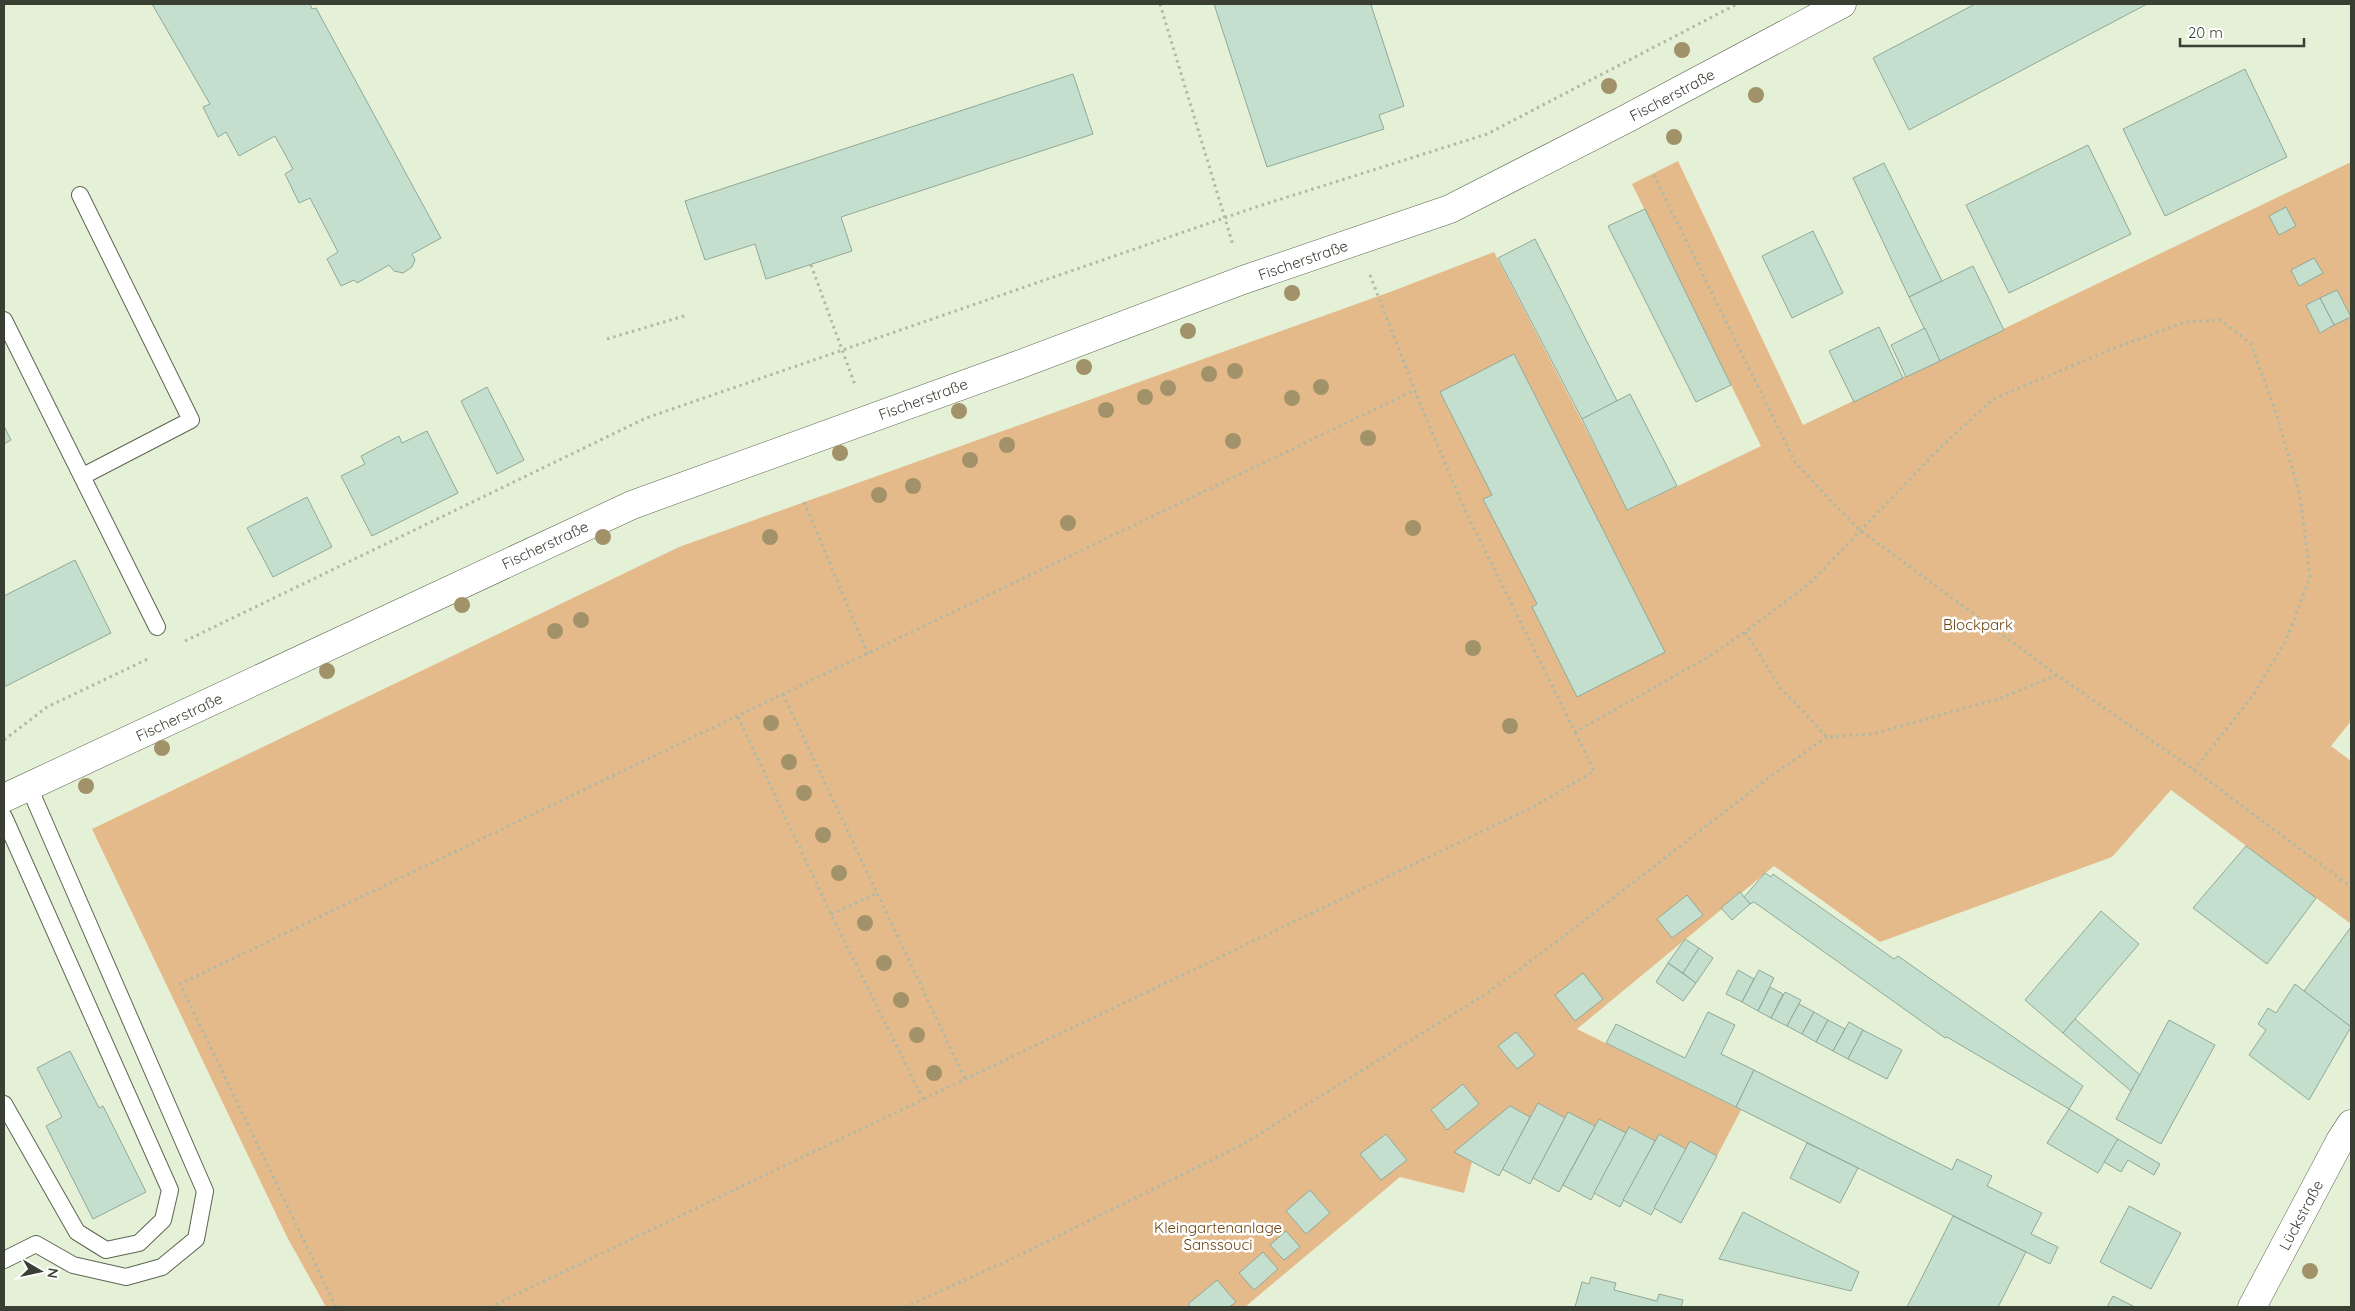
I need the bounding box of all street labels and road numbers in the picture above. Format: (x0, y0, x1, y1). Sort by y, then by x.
street label: Fischerstraße (1626, 65, 1718, 125)
street label: Fischerstraße (1256, 236, 1350, 284)
street label: Fischerstraße (876, 374, 970, 424)
street label: Fischerstraße (499, 517, 591, 573)
street label: Fischerstraße (133, 689, 225, 745)
street label: Lückstraße (2275, 1177, 2327, 1253)

